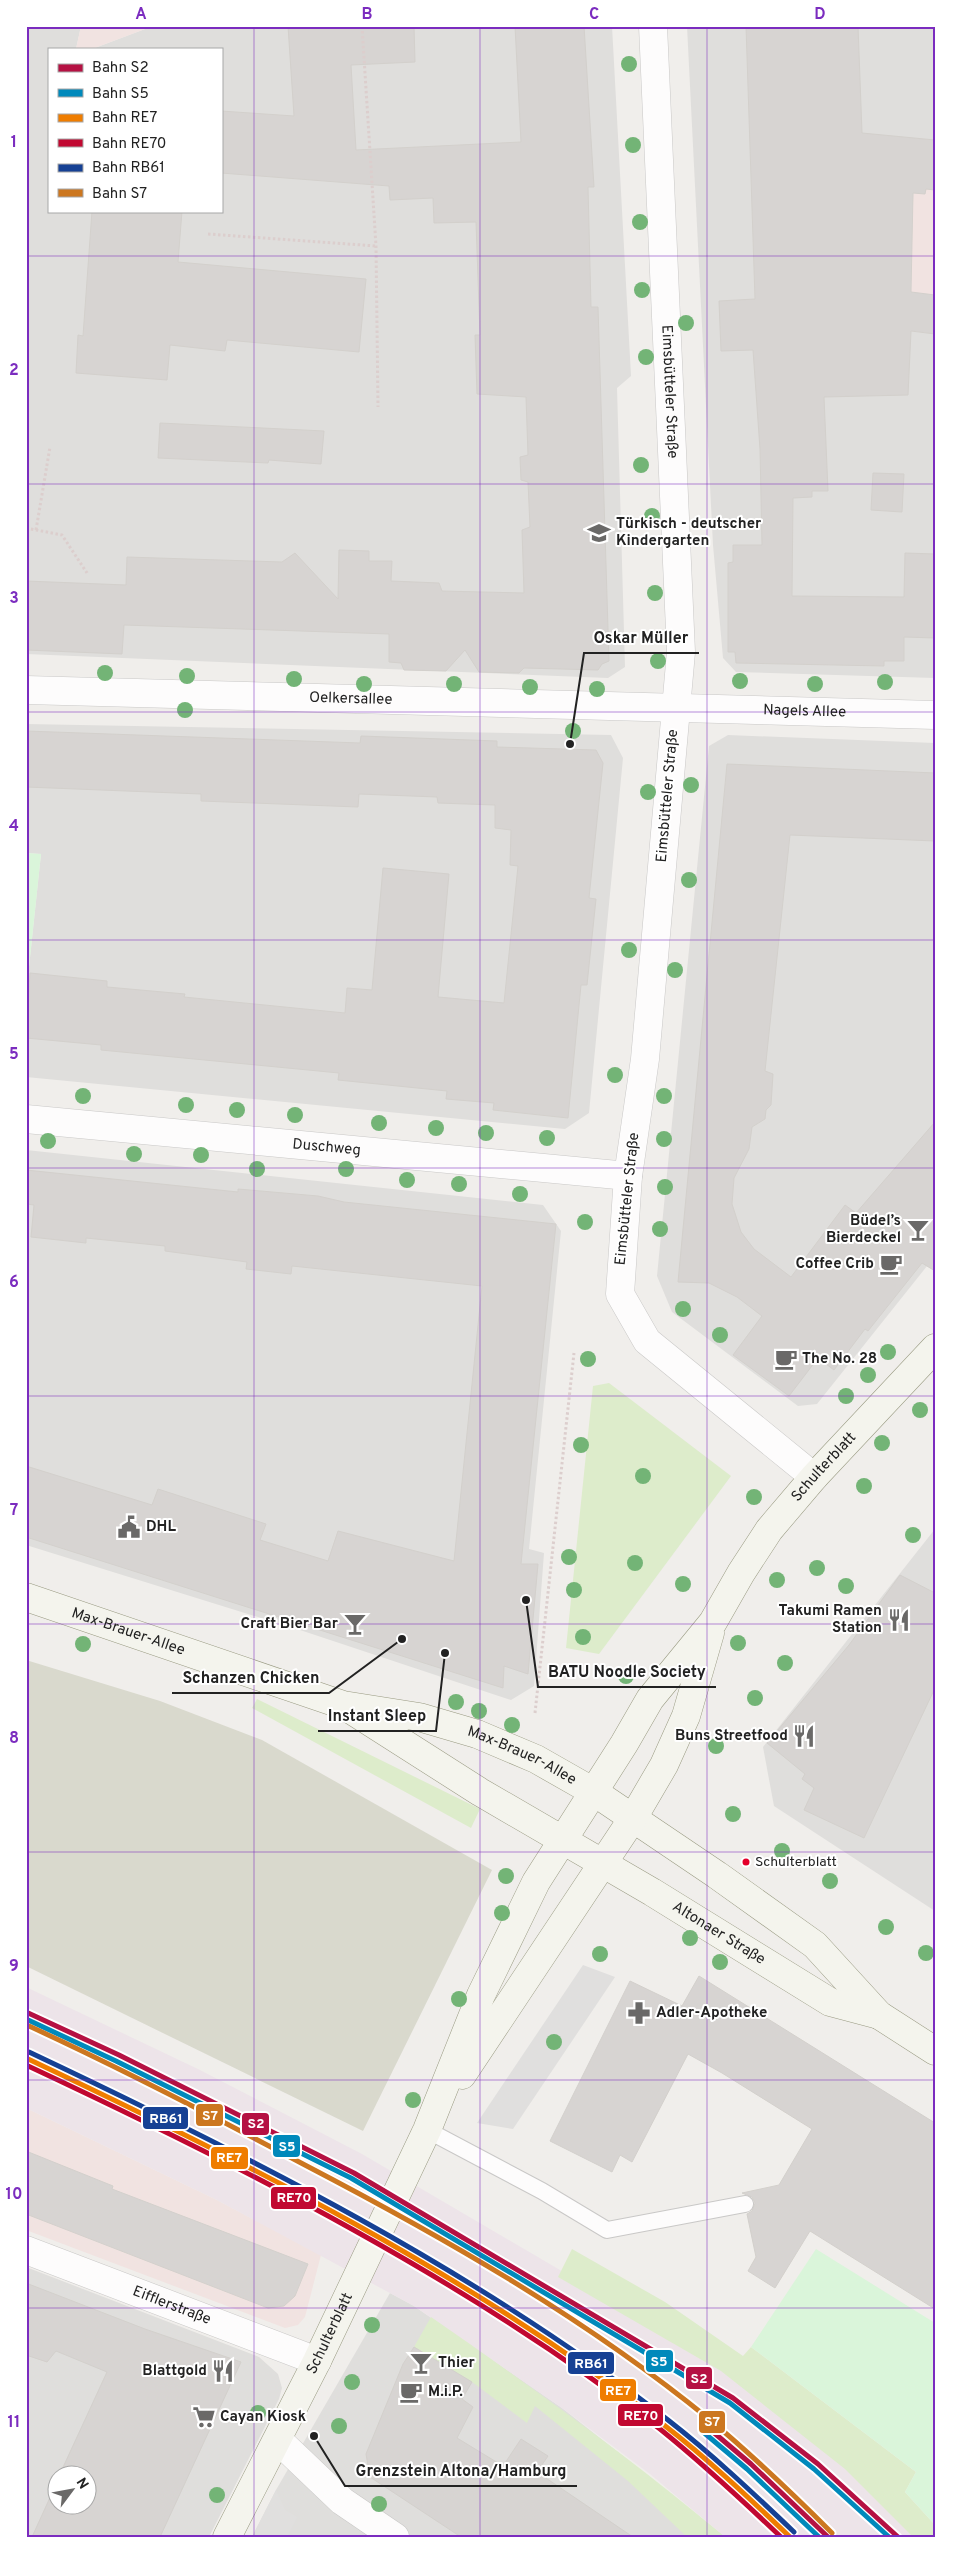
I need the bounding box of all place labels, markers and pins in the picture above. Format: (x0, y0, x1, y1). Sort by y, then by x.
place label: Türkisch - deutscher Kindergarten (616, 515, 762, 551)
school or university icon: Türkisch - deutscher Kindergarten (586, 520, 612, 546)
callout: Oskar Müller (584, 622, 699, 653)
place label: Büdel’s Bierdeckel (826, 1212, 901, 1248)
bar icon: Büdel’s Bierdeckel (905, 1217, 931, 1243)
cafe icon: Coffee Crib (878, 1251, 904, 1277)
place label: Coffee Crib (796, 1255, 874, 1274)
cafe icon: The No. 28 (773, 1346, 799, 1372)
place label: The No. 28 (802, 1350, 877, 1369)
public building icon: DHL (116, 1514, 142, 1540)
place label: DHL (146, 1518, 176, 1537)
place label: Takumi Ramen Station (778, 1602, 882, 1638)
restaurant icon: Takumi Ramen Station (886, 1607, 912, 1633)
bar icon: Craft Bier Bar (342, 1611, 368, 1637)
place label: Craft Bier Bar (240, 1615, 339, 1634)
callout: BATU Noodle Society (538, 1656, 716, 1687)
callout: Schanzen Chicken (172, 1662, 329, 1693)
callout: Instant Sleep (318, 1700, 436, 1731)
restaurant icon: Buns Streetfood (791, 1723, 817, 1749)
place label: Buns Streetfood (675, 1727, 788, 1746)
place label: Schulterblatt (755, 1854, 837, 1871)
marker: Schulterblatt (741, 1857, 751, 1867)
pharmacy icon: Adler-Apotheke (626, 2000, 652, 2026)
place label: Adler-Apotheke (656, 2004, 767, 2023)
bar icon: Thier (408, 2350, 434, 2376)
place label: Thier (438, 2354, 476, 2373)
restaurant icon: Blattgold (210, 2358, 236, 2384)
place label: Blattgold (142, 2362, 207, 2381)
cafe icon: M.i.P. (398, 2379, 424, 2405)
place label: M.i.P. (428, 2383, 463, 2402)
supermarket icon: Cayan Kiosk (191, 2404, 217, 2430)
place label: Cayan Kiosk (220, 2408, 306, 2427)
callout: Grenzstein Altona/Hamburg (345, 2455, 577, 2486)

